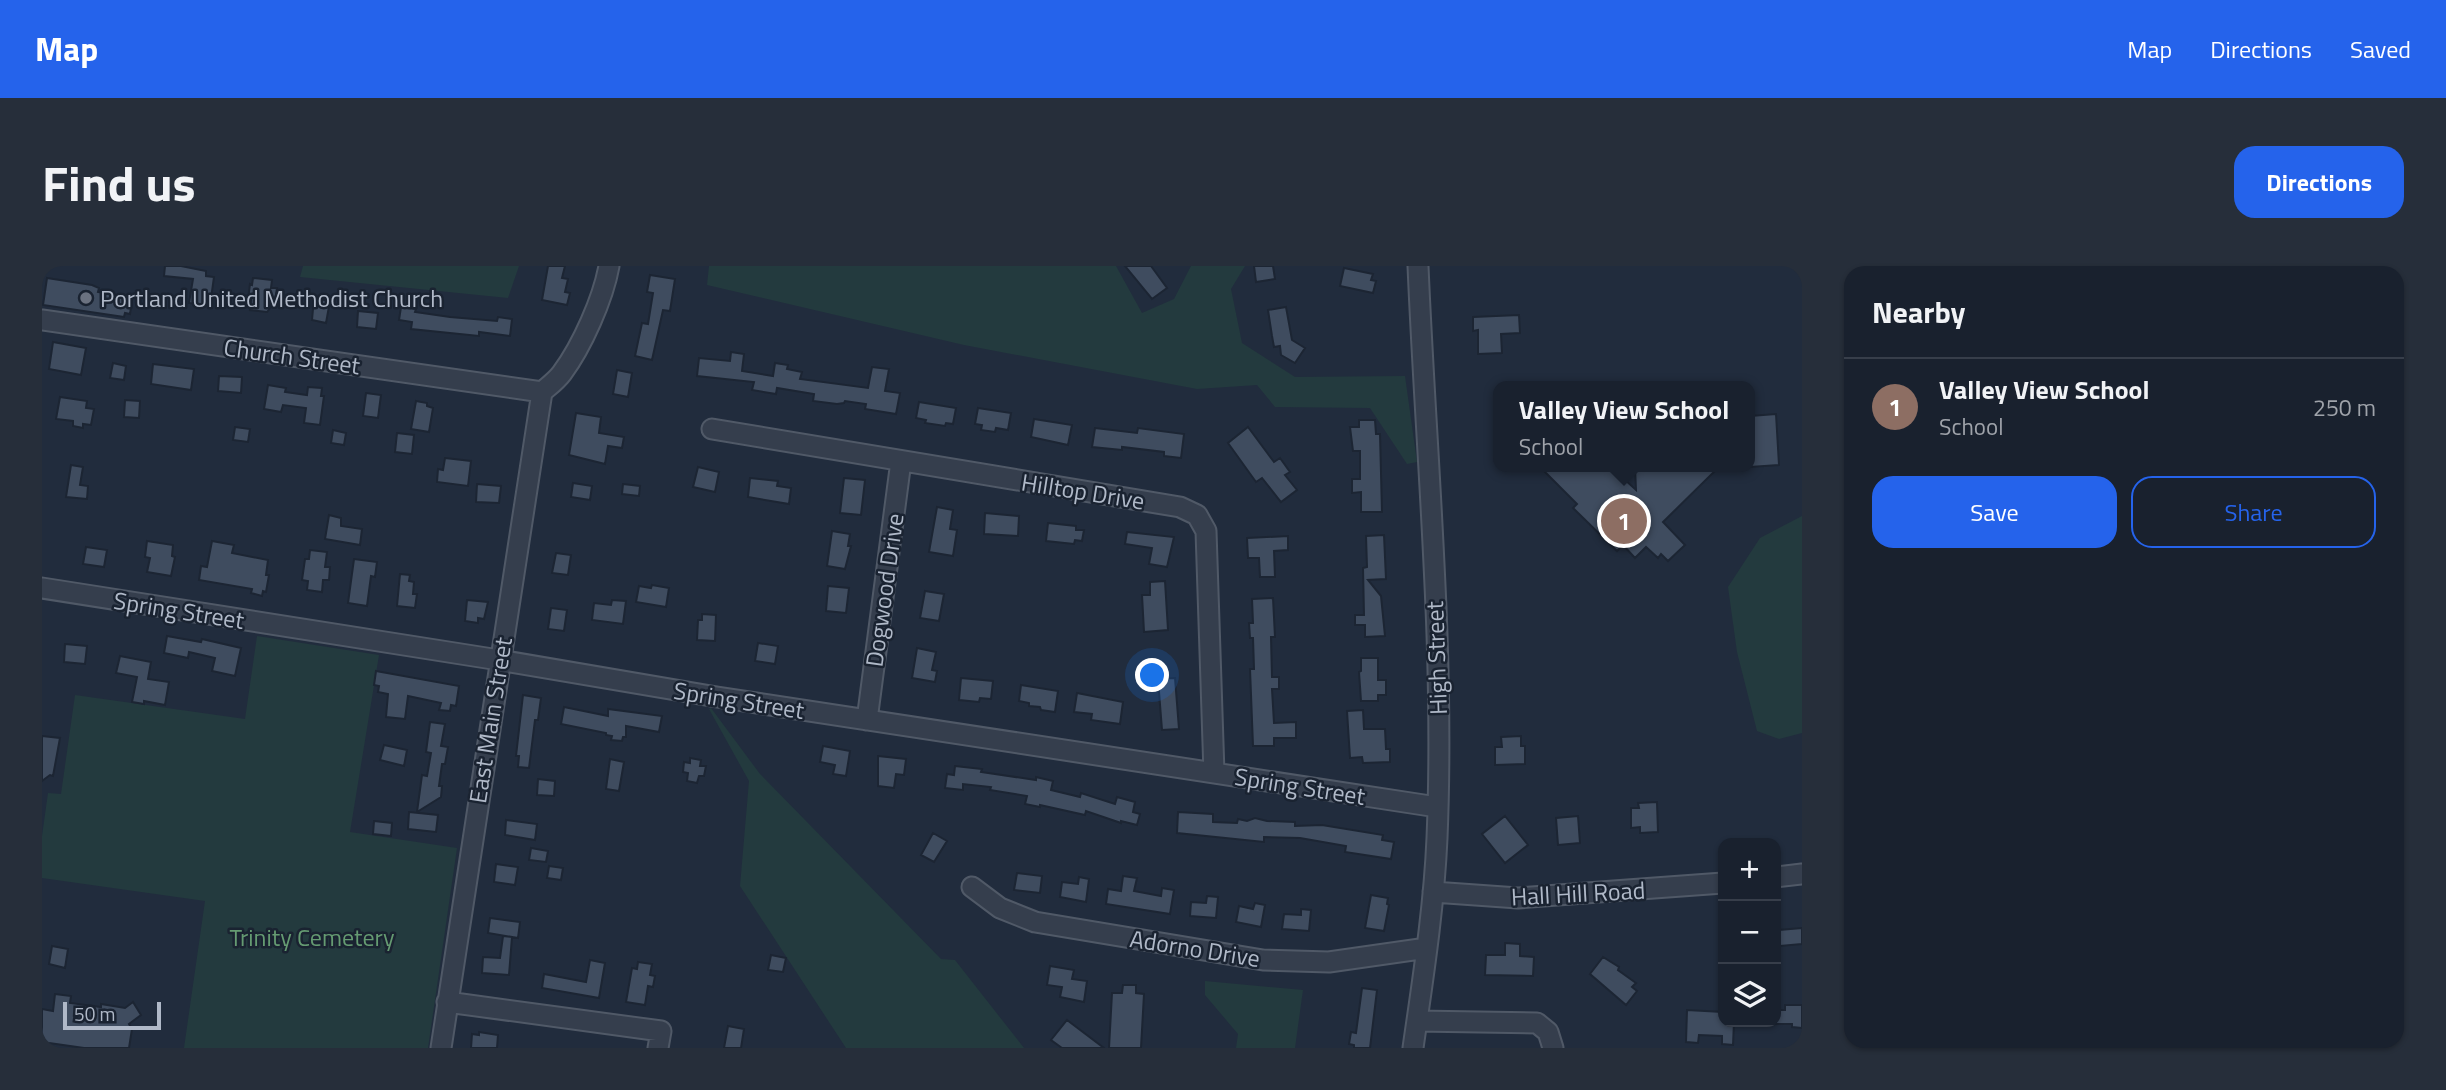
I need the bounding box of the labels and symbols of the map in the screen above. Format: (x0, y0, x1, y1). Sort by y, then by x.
place label: Portland United Methodist Church (100, 280, 443, 316)
marker: Portland United Methodist Church (78, 290, 94, 306)
street label: Church Street (222, 329, 363, 383)
street label: Hilltop Drive (1019, 464, 1147, 518)
pin: 1 (1601, 495, 1647, 547)
street label: Dogwood Drive (855, 511, 913, 669)
street label: Spring Street (111, 582, 247, 638)
street label: High Street (1416, 600, 1456, 716)
street label: East Main Street (459, 634, 521, 806)
your location (1135, 658, 1169, 692)
street label: Spring Street (671, 672, 807, 728)
street label: Spring Street (1232, 758, 1368, 814)
street label: Hall Hill Road (1510, 872, 1646, 914)
park label: Trinity Cemetery (229, 919, 395, 955)
street label: Adorno Drive (1127, 920, 1263, 976)
scale bar (63, 999, 161, 1031)

